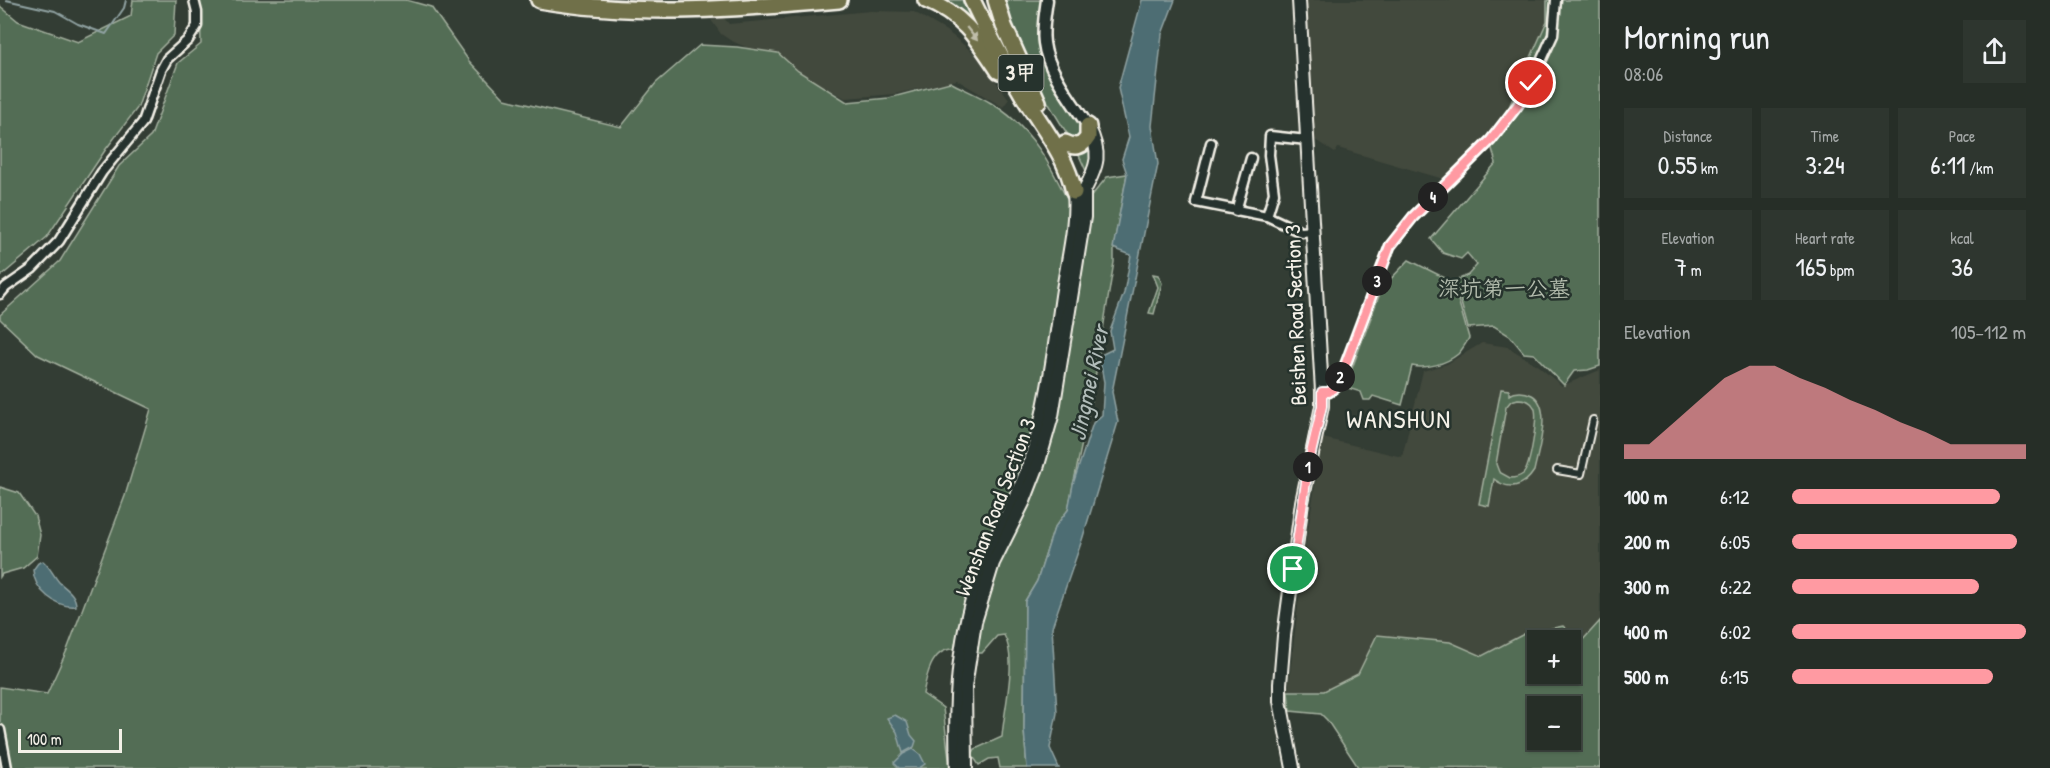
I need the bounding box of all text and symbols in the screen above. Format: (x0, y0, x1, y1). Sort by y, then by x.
text: Morning run (1624, 15, 1770, 59)
button: share (1963, 20, 2026, 83)
one-way arrow (966, 26, 978, 41)
road number: 3甲 (998, 55, 1044, 91)
pin (1505, 57, 1556, 108)
text: 08:06 (1624, 60, 1663, 87)
icon: check (1514, 66, 1547, 99)
text: Distance (1664, 125, 1712, 147)
text: Time (1811, 125, 1839, 147)
text: Pace (1949, 125, 1975, 147)
text: 0.55 (1658, 147, 1697, 182)
text: 3:24 (1805, 147, 1845, 182)
text: 6:11 (1930, 147, 1966, 182)
text: km (1697, 157, 1718, 179)
text: /km (1966, 157, 1994, 179)
pin: 4 (1418, 182, 1448, 212)
text: 4 (1430, 186, 1436, 208)
street label: Beishen Road Section 3 (1277, 224, 1313, 406)
text: Elevation (1661, 227, 1715, 249)
text: Heart rate (1795, 227, 1855, 249)
text: kcal (1950, 227, 1974, 249)
text: 7 (1674, 249, 1687, 284)
text: 165 (1796, 249, 1826, 284)
text: 36 (1951, 249, 1973, 284)
text: m (1687, 259, 1702, 281)
text: bpm (1826, 259, 1854, 281)
pin: 3 (1362, 266, 1392, 296)
text: 3 (1373, 270, 1381, 292)
park label: 深坑第一公墓 (1438, 273, 1570, 303)
text: Elevation (1624, 318, 1690, 345)
text: 105–112 m (1951, 318, 2026, 345)
water label: Jingmei River (1060, 319, 1117, 444)
pin: 2 (1325, 362, 1355, 392)
text: 2 (1336, 366, 1344, 388)
district label: WANSHUN (1346, 401, 1452, 436)
street label: Wenshan Road Section 3 (947, 414, 1043, 600)
pin: 1 (1293, 452, 1323, 482)
text: 1 (1305, 456, 1311, 478)
text: 100 m (1624, 483, 1667, 510)
text: 6:12 (1720, 483, 1749, 510)
text: 200 m (1624, 528, 1669, 555)
text: 6:05 (1720, 528, 1750, 555)
pin (1267, 543, 1318, 594)
icon: arrive (1276, 552, 1309, 585)
text: 300 m (1624, 573, 1669, 600)
text: 6:22 (1720, 573, 1751, 600)
text: 400 m (1624, 618, 1668, 645)
text: 6:02 (1720, 618, 1751, 645)
map controls (1527, 630, 1581, 750)
button: + (1527, 630, 1581, 684)
text: 500 m (1624, 663, 1669, 690)
text: 6:15 (1720, 663, 1748, 690)
button: − (1527, 696, 1581, 750)
scale bar (18, 726, 122, 754)
text: 100 m (27, 728, 62, 750)

